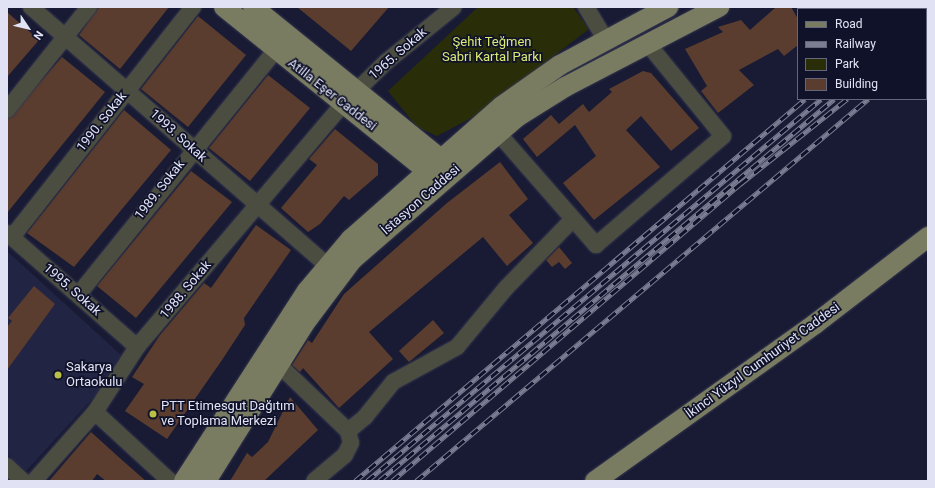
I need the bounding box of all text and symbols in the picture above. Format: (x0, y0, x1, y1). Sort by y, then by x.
north arrow (8, 8, 48, 48)
legend (797, 8, 927, 100)
text: Road (835, 17, 863, 31)
street label: 1965. Sokak (366, 25, 430, 83)
text: N (31, 28, 46, 42)
park label: Şehit Teğmen Sabri Kartal Parkı (442, 35, 542, 66)
text: Railway (835, 37, 876, 51)
street label: Atilla Eşer Caddesi (285, 56, 379, 134)
text: Park (835, 57, 859, 71)
text: Building (835, 77, 878, 91)
street label: 1990. Sokak (74, 89, 130, 155)
street label: 1993. Sokak (146, 106, 210, 166)
street label: 1989. Sokak (132, 157, 188, 223)
street label: İstasyon Caddesi (378, 162, 464, 238)
street label: 1988. Sokak (157, 258, 215, 322)
street label: 1995. Sokak (40, 261, 104, 319)
street label: İkinci Yüzyıl Cumhuriyet Caddesi (683, 300, 843, 422)
place label: Sakarya Ortaokulu (66, 360, 122, 391)
marker: Sakarya Ortaokulu (53, 370, 63, 380)
place label: PTT Etimesgut Dağıtım ve Toplama Merkezi (161, 399, 295, 430)
marker: PTT Etimesgut Dağıtım ve Toplama Merkezi (148, 409, 158, 419)

